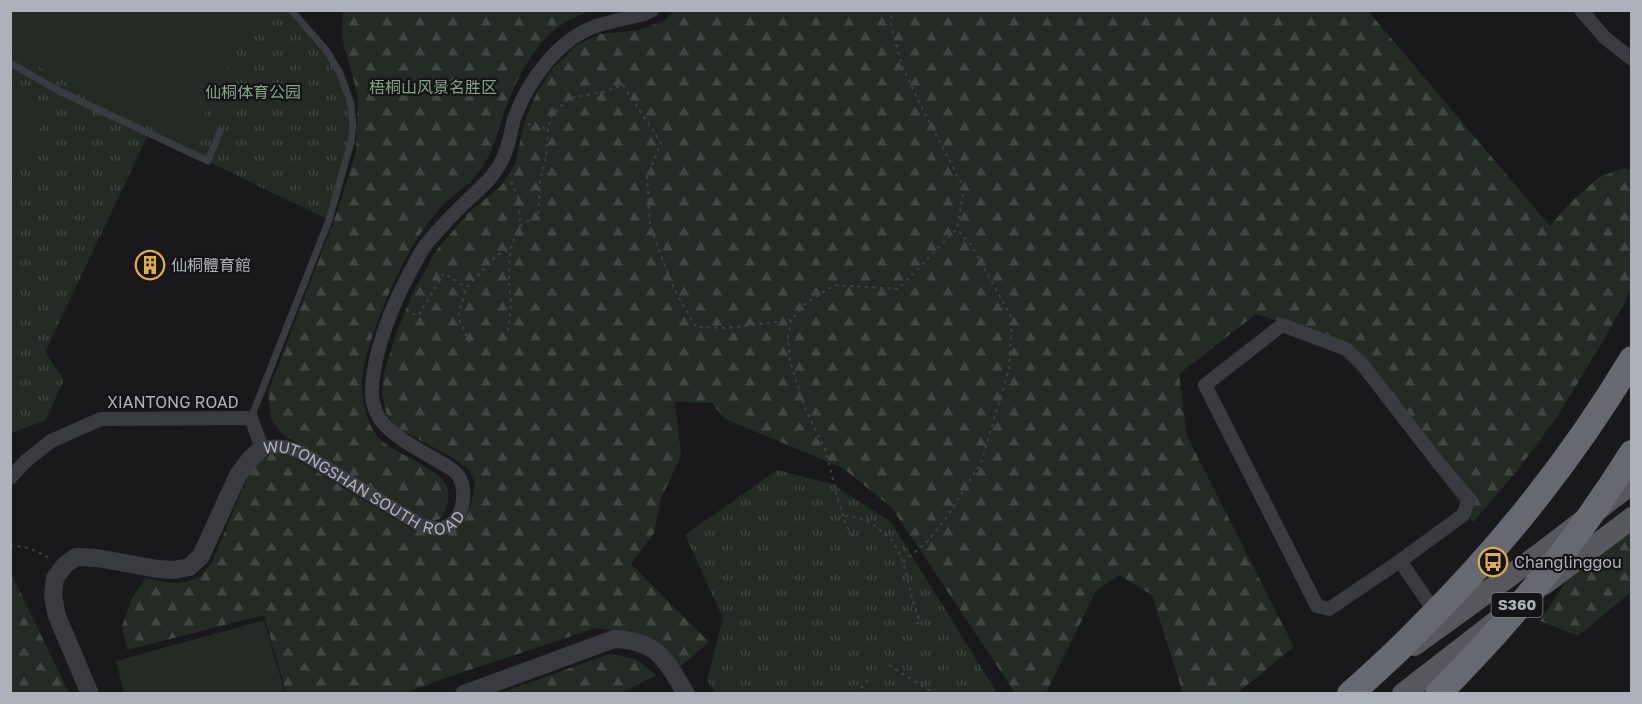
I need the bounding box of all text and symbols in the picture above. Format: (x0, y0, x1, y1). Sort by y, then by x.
park label: 梧桐山风景名胜区 (369, 77, 497, 97)
park label: 仙桐体育公园 (205, 82, 301, 102)
building icon: 仙桐體育館 (134, 249, 166, 281)
place label: 仙桐體育館 (171, 255, 251, 275)
street label: XIANTONG ROAD (107, 392, 239, 412)
street label: WUTONGSHAN SOUTH ROAD (262, 436, 469, 539)
bus stop icon: Changlinggou (1477, 546, 1509, 578)
place label: Changlinggou (1514, 552, 1622, 572)
road number: S360 (1492, 593, 1543, 617)

